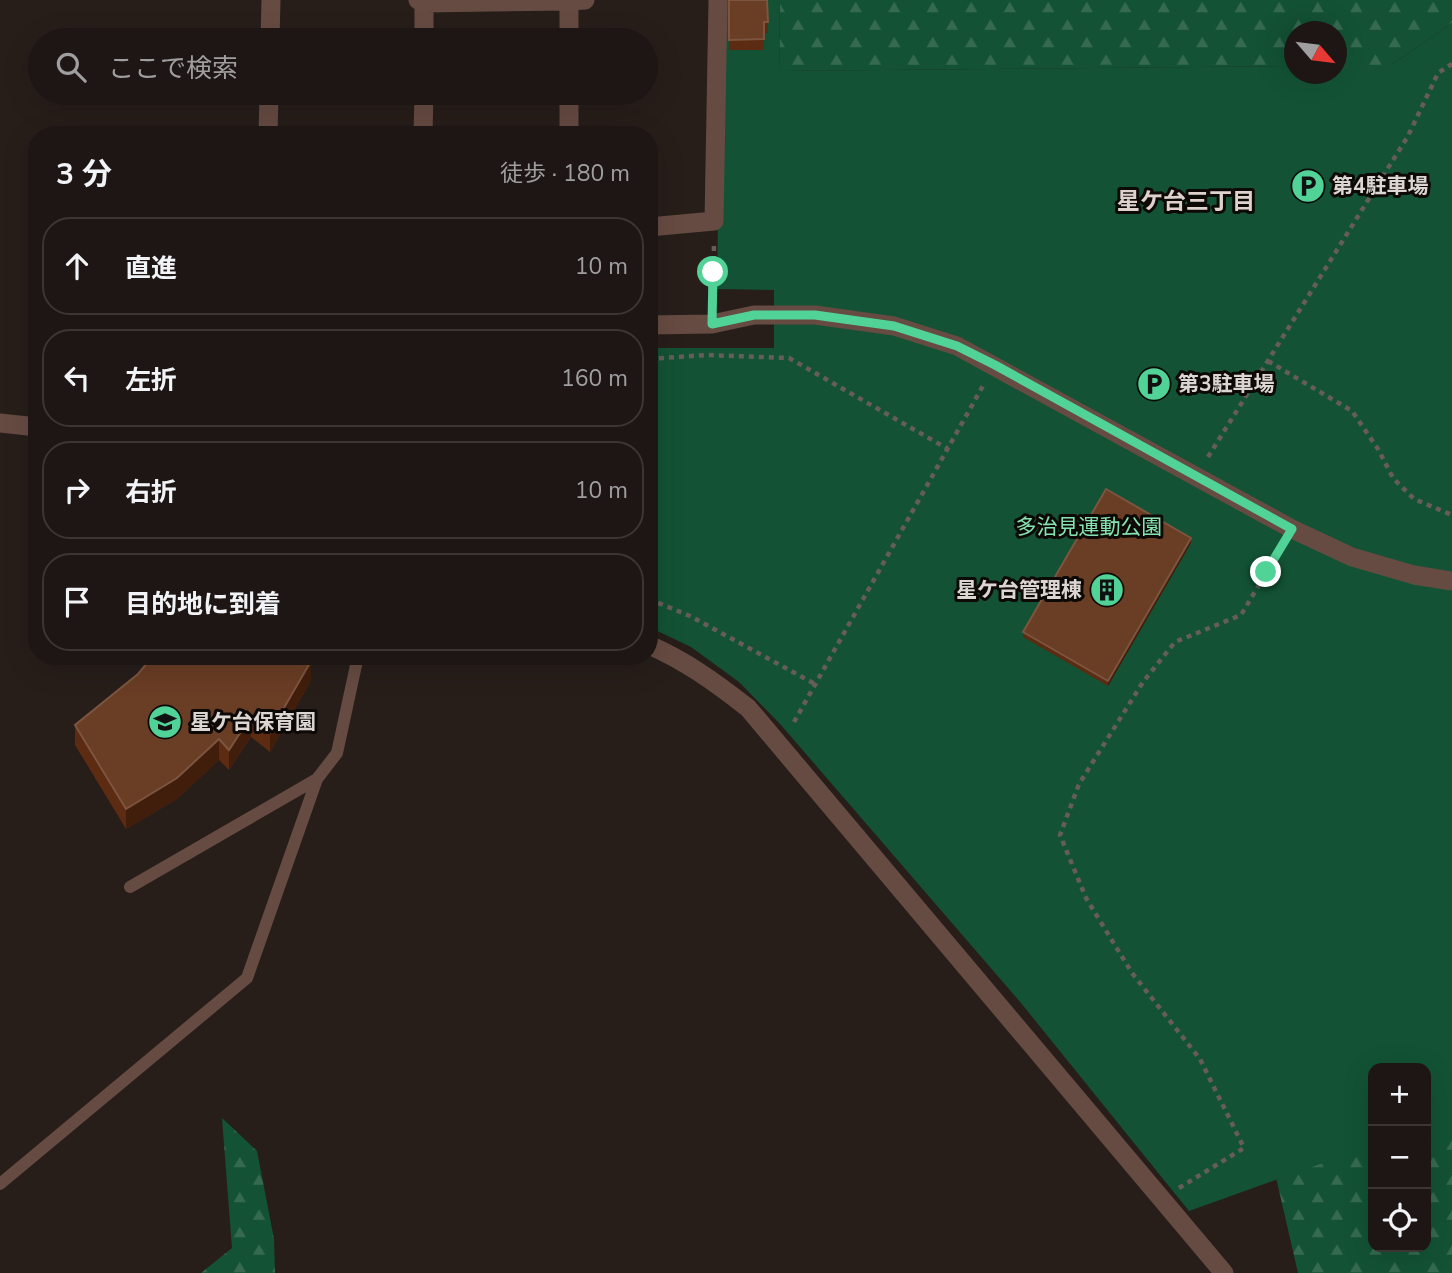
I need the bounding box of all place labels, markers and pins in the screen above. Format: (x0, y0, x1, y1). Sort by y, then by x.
parking icon: 第4駐車場 (1289, 167, 1327, 205)
place label: 第4駐車場 (1332, 172, 1429, 200)
parking icon: 第3駐車場 (1135, 365, 1173, 403)
place label: 第3駐車場 (1178, 370, 1275, 398)
building icon: 星ケ台管理棟 (1088, 571, 1126, 609)
place label: 星ケ台管理棟 (956, 576, 1082, 604)
school or university icon: 星ケ台保育園 (146, 703, 184, 741)
place label: 星ケ台保育園 (190, 708, 316, 736)

